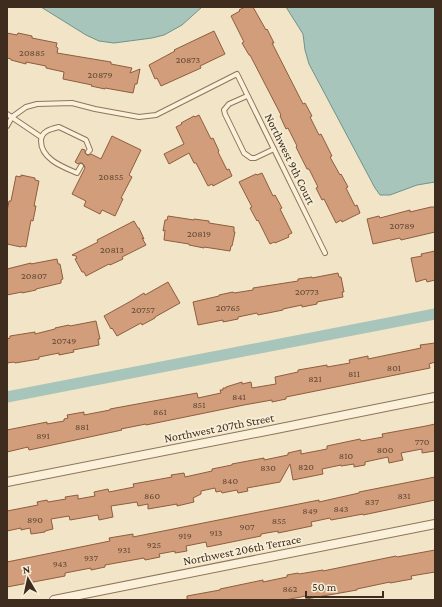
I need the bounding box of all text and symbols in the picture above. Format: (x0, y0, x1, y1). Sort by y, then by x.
house number: 20885 (19, 47, 45, 58)
house number: 20873 (176, 54, 201, 65)
house number: 20879 (87, 69, 113, 80)
street label: Northwest 9th Court (262, 111, 319, 208)
house number: 20855 (99, 171, 124, 182)
house number: 20789 (389, 220, 415, 231)
house number: 20819 (187, 228, 211, 239)
house number: 20813 (100, 244, 124, 255)
house number: 20807 (21, 270, 47, 281)
house number: 20773 (295, 286, 319, 297)
house number: 20765 (216, 302, 240, 313)
house number: 20757 (131, 304, 155, 315)
house number: 20749 (52, 335, 76, 346)
house number: 801 (387, 362, 401, 373)
house number: 811 (348, 368, 360, 379)
house number: 821 (308, 373, 322, 384)
house number: 841 (232, 391, 246, 402)
house number: 851 (192, 399, 206, 410)
house number: 861 (153, 406, 167, 417)
street label: Northwest 207th Street (163, 410, 276, 446)
house number: 881 (75, 421, 89, 432)
house number: 891 (36, 430, 50, 441)
house number: 770 (415, 436, 430, 447)
house number: 800 (377, 444, 394, 455)
house number: 810 (339, 450, 354, 461)
house number: 820 (298, 461, 314, 472)
house number: 830 (260, 462, 276, 473)
house number: 840 (222, 475, 238, 486)
house number: 860 (144, 490, 160, 501)
house number: 831 (397, 490, 411, 501)
house number: 837 (365, 496, 380, 507)
house number: 843 (333, 503, 349, 514)
house number: 849 (302, 505, 318, 516)
house number: 890 (27, 514, 43, 525)
house number: 855 (272, 515, 287, 526)
house number: 907 (239, 521, 255, 532)
house number: 913 (209, 527, 223, 538)
house number: 919 (178, 530, 192, 541)
street label: Northwest 206th Terrace (182, 532, 302, 568)
house number: 925 (147, 539, 161, 550)
house number: 931 (118, 544, 131, 555)
house number: 937 (84, 552, 98, 563)
house number: 943 (53, 558, 68, 569)
north arrow (8, 559, 48, 599)
text: N (22, 563, 32, 576)
scale bar (306, 573, 383, 599)
text: 50 m (312, 580, 337, 594)
house number: 862 (282, 583, 298, 594)

